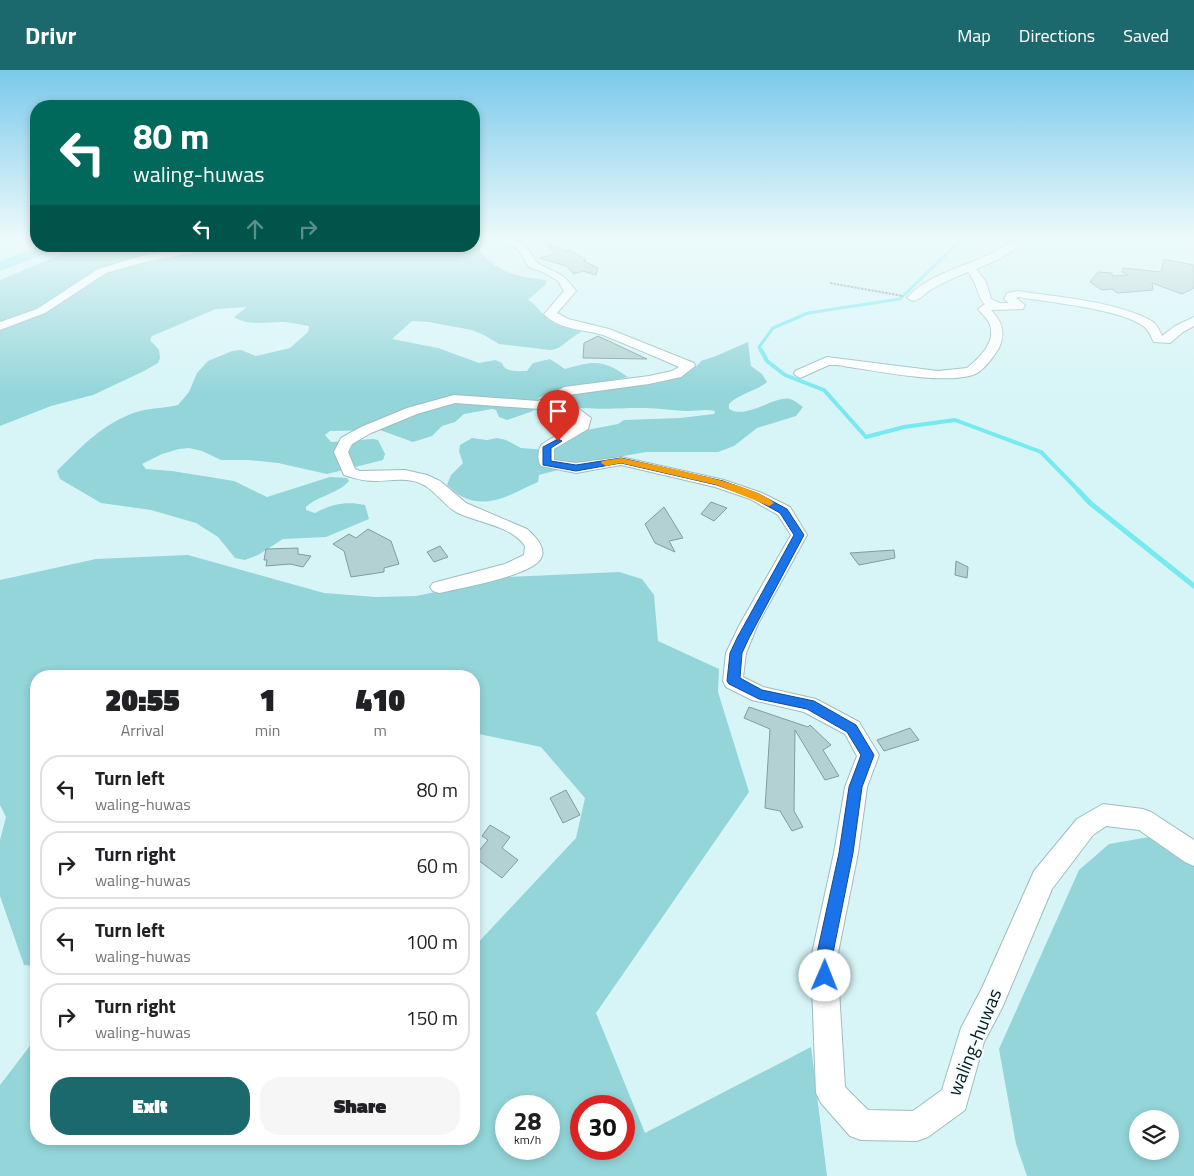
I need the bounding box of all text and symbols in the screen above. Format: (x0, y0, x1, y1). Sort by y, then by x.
text: Drivr (25, 17, 76, 53)
text: Map (957, 22, 991, 49)
text: Directions (1019, 22, 1095, 49)
text: Saved (1123, 22, 1169, 49)
text: 80 m (133, 109, 209, 163)
icon: left (50, 120, 115, 185)
text: waling-huwas (133, 157, 264, 191)
icon: left (188, 215, 216, 243)
icon: ahead (241, 215, 269, 243)
icon: right (294, 215, 322, 243)
pin (537, 390, 579, 441)
icon: arrive (544, 397, 572, 425)
text: 20:55 (105, 677, 180, 723)
text: 1 (259, 677, 276, 723)
text: 410 (355, 677, 405, 723)
text: Arrival (121, 718, 164, 742)
text: min (255, 718, 280, 742)
text: m (373, 718, 387, 742)
text: Turn left (95, 763, 165, 792)
icon: left (52, 775, 80, 803)
text: 80 m (417, 775, 458, 804)
text: waling-huwas (95, 792, 191, 816)
text: Turn right (95, 839, 176, 868)
icon: right (52, 851, 80, 879)
text: 60 m (417, 851, 458, 880)
text: waling-huwas (95, 868, 191, 892)
text: Turn left (95, 915, 165, 944)
icon: left (52, 927, 80, 955)
text: 100 m (406, 927, 458, 956)
text: waling-huwas (95, 944, 191, 968)
position arrow (798, 949, 850, 1001)
street label: waling-huwas (939, 984, 1008, 1100)
text: Turn right (95, 991, 176, 1020)
icon: right (52, 1003, 80, 1031)
text: 150 m (406, 1003, 458, 1032)
text: waling-huwas (95, 1020, 191, 1044)
button: Exit (50, 1077, 250, 1135)
button: Share (260, 1077, 460, 1135)
speed limit sign: 30 (570, 1095, 635, 1160)
text: 28 (513, 1102, 542, 1140)
map controls (1129, 1110, 1179, 1160)
button: layers (1129, 1110, 1179, 1160)
text: km/h (514, 1130, 541, 1149)

